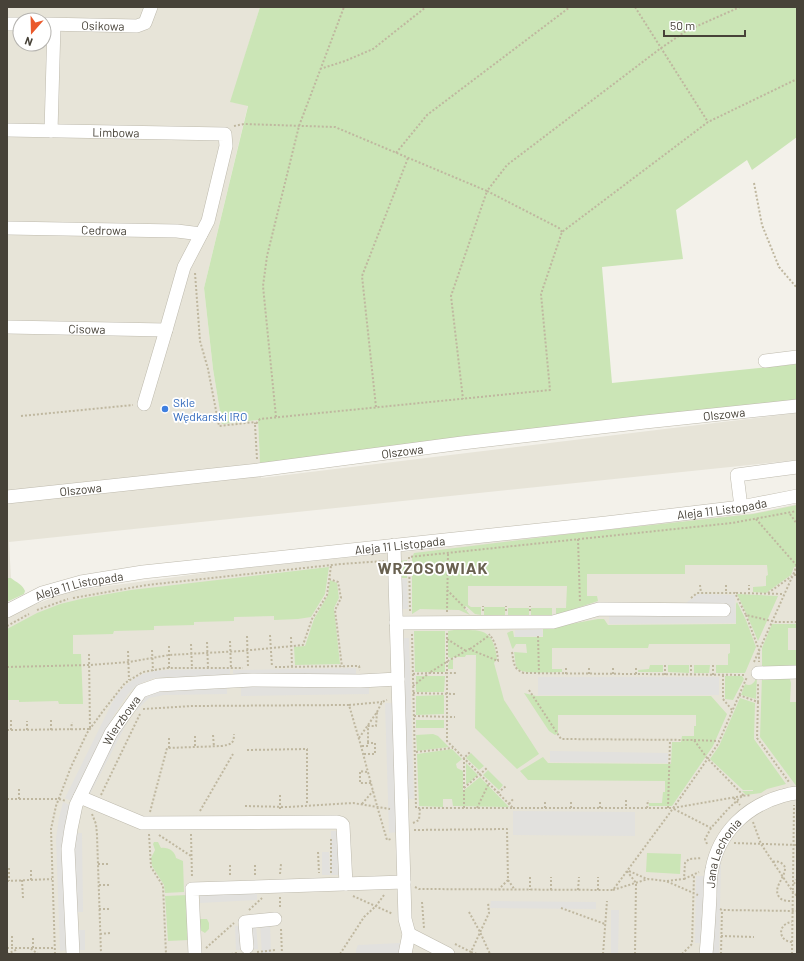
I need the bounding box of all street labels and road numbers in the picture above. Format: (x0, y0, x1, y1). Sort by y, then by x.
street label: Osikowa (81, 18, 125, 33)
street label: Limbowa (92, 125, 140, 139)
street label: Cedrowa (81, 222, 127, 237)
street label: Cisowa (68, 321, 106, 336)
street label: Olszowa (702, 404, 746, 423)
street label: Olszowa (380, 441, 424, 461)
street label: Olszowa (59, 480, 102, 498)
street label: Aleja 11 Listopada (676, 495, 768, 522)
street label: Aleja 11 Listopada (354, 533, 446, 557)
street label: Aleja 11 Listopada (32, 568, 124, 603)
street label: Wierzbowa (99, 693, 143, 747)
street label: Jana Lechonia (703, 815, 744, 888)

